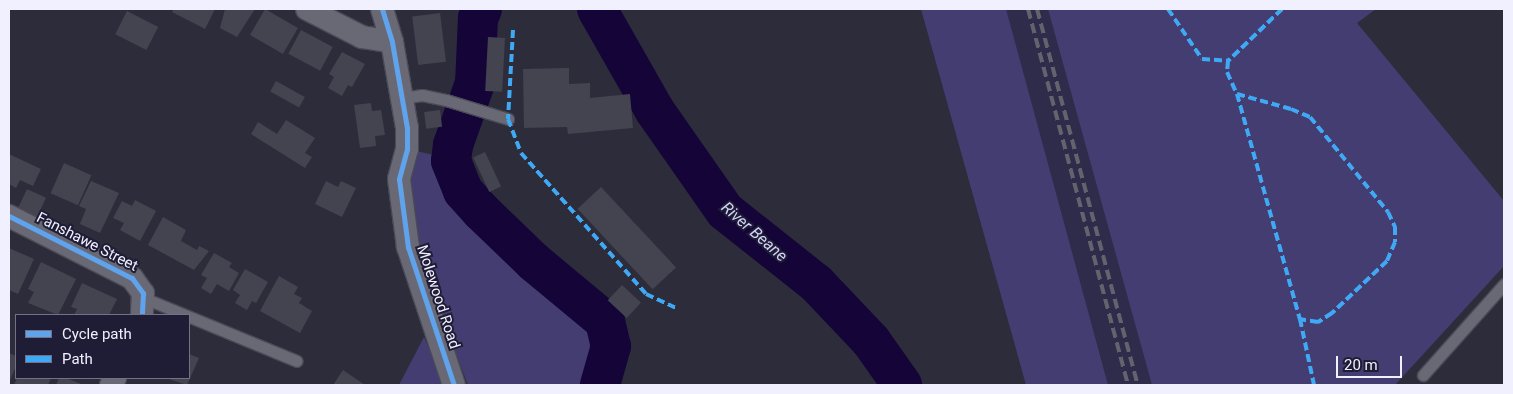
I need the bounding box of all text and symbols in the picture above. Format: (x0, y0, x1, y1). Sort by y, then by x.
water label: River Beane (717, 198, 791, 266)
street label: Fanshawe Street (33, 209, 141, 275)
street label: Molewood Road (413, 243, 463, 351)
legend (15, 314, 190, 379)
text: Cycle path (62, 325, 132, 343)
scale bar (1338, 346, 1404, 378)
text: Path (62, 350, 93, 368)
text: 20 m (1344, 356, 1378, 374)

